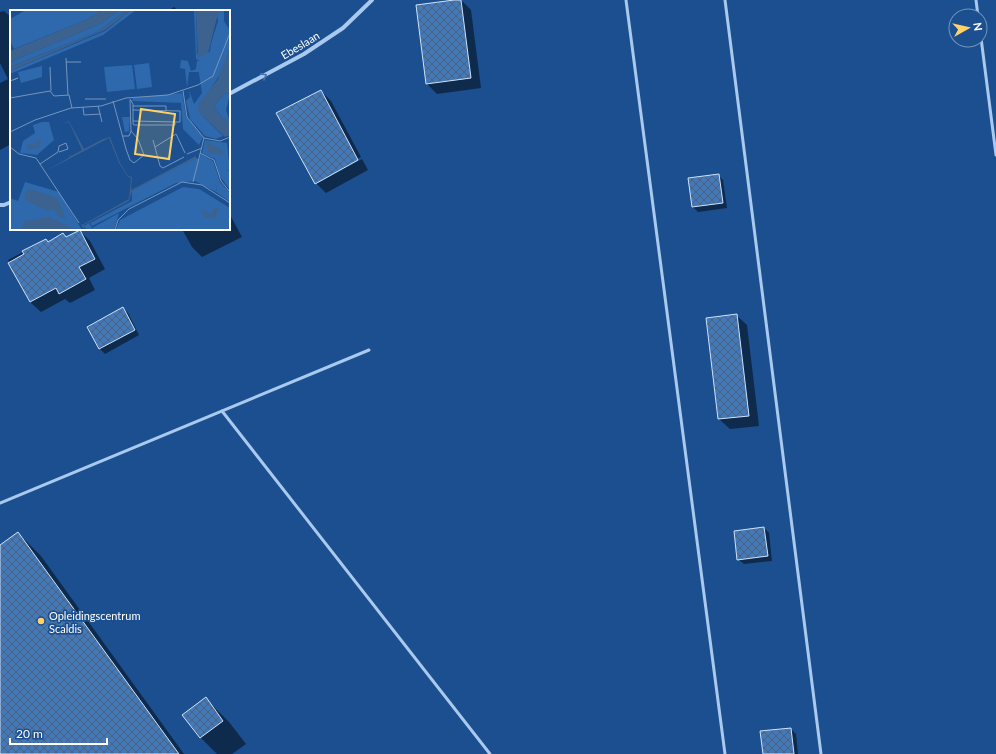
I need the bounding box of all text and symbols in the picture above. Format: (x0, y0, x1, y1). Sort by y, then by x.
north arrow (948, 8, 988, 48)
inset map (10, 10, 230, 230)
text: N (971, 21, 985, 32)
street label: Ebeslaan (278, 28, 322, 62)
one-way arrow (259, 73, 267, 81)
place label: Opleidingscentrum Scaldis (49, 609, 140, 635)
marker: Opleidingscentrum Scaldis (36, 616, 46, 626)
scale bar (10, 720, 107, 746)
text: 20 m (16, 726, 43, 741)

